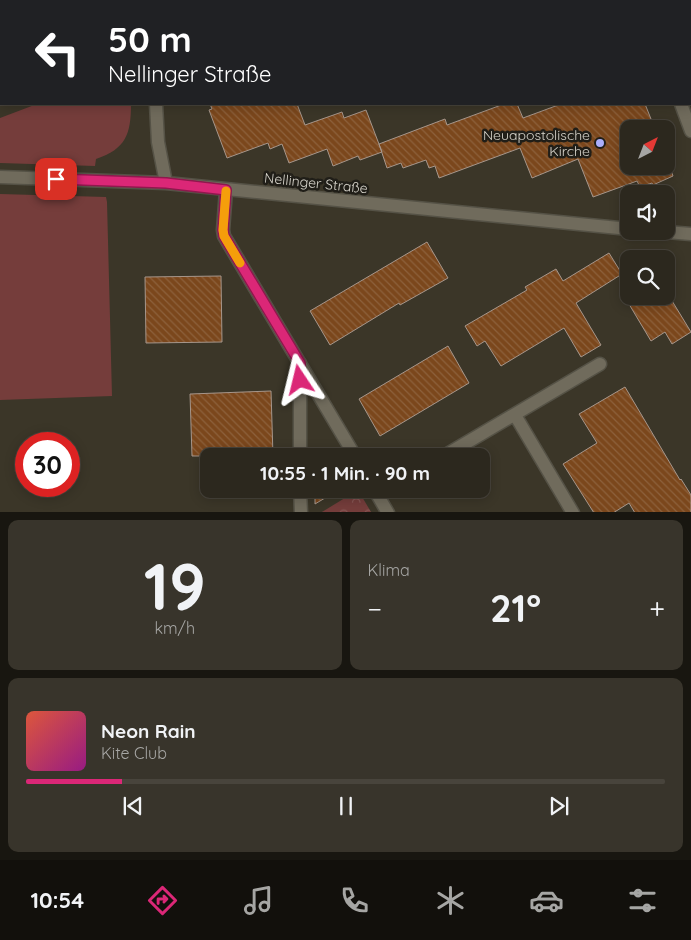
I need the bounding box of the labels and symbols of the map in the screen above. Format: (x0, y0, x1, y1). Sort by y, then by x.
north arrow (620, 120, 675, 175)
place label: Neuapostolische Kirche (483, 126, 590, 160)
marker: Neuapostolische Kirche (594, 137, 606, 149)
pin (35, 158, 77, 200)
street label: Nellinger Straße (263, 169, 369, 197)
position arrow (273, 353, 325, 405)
speed limit sign: 30 (15, 432, 80, 497)

